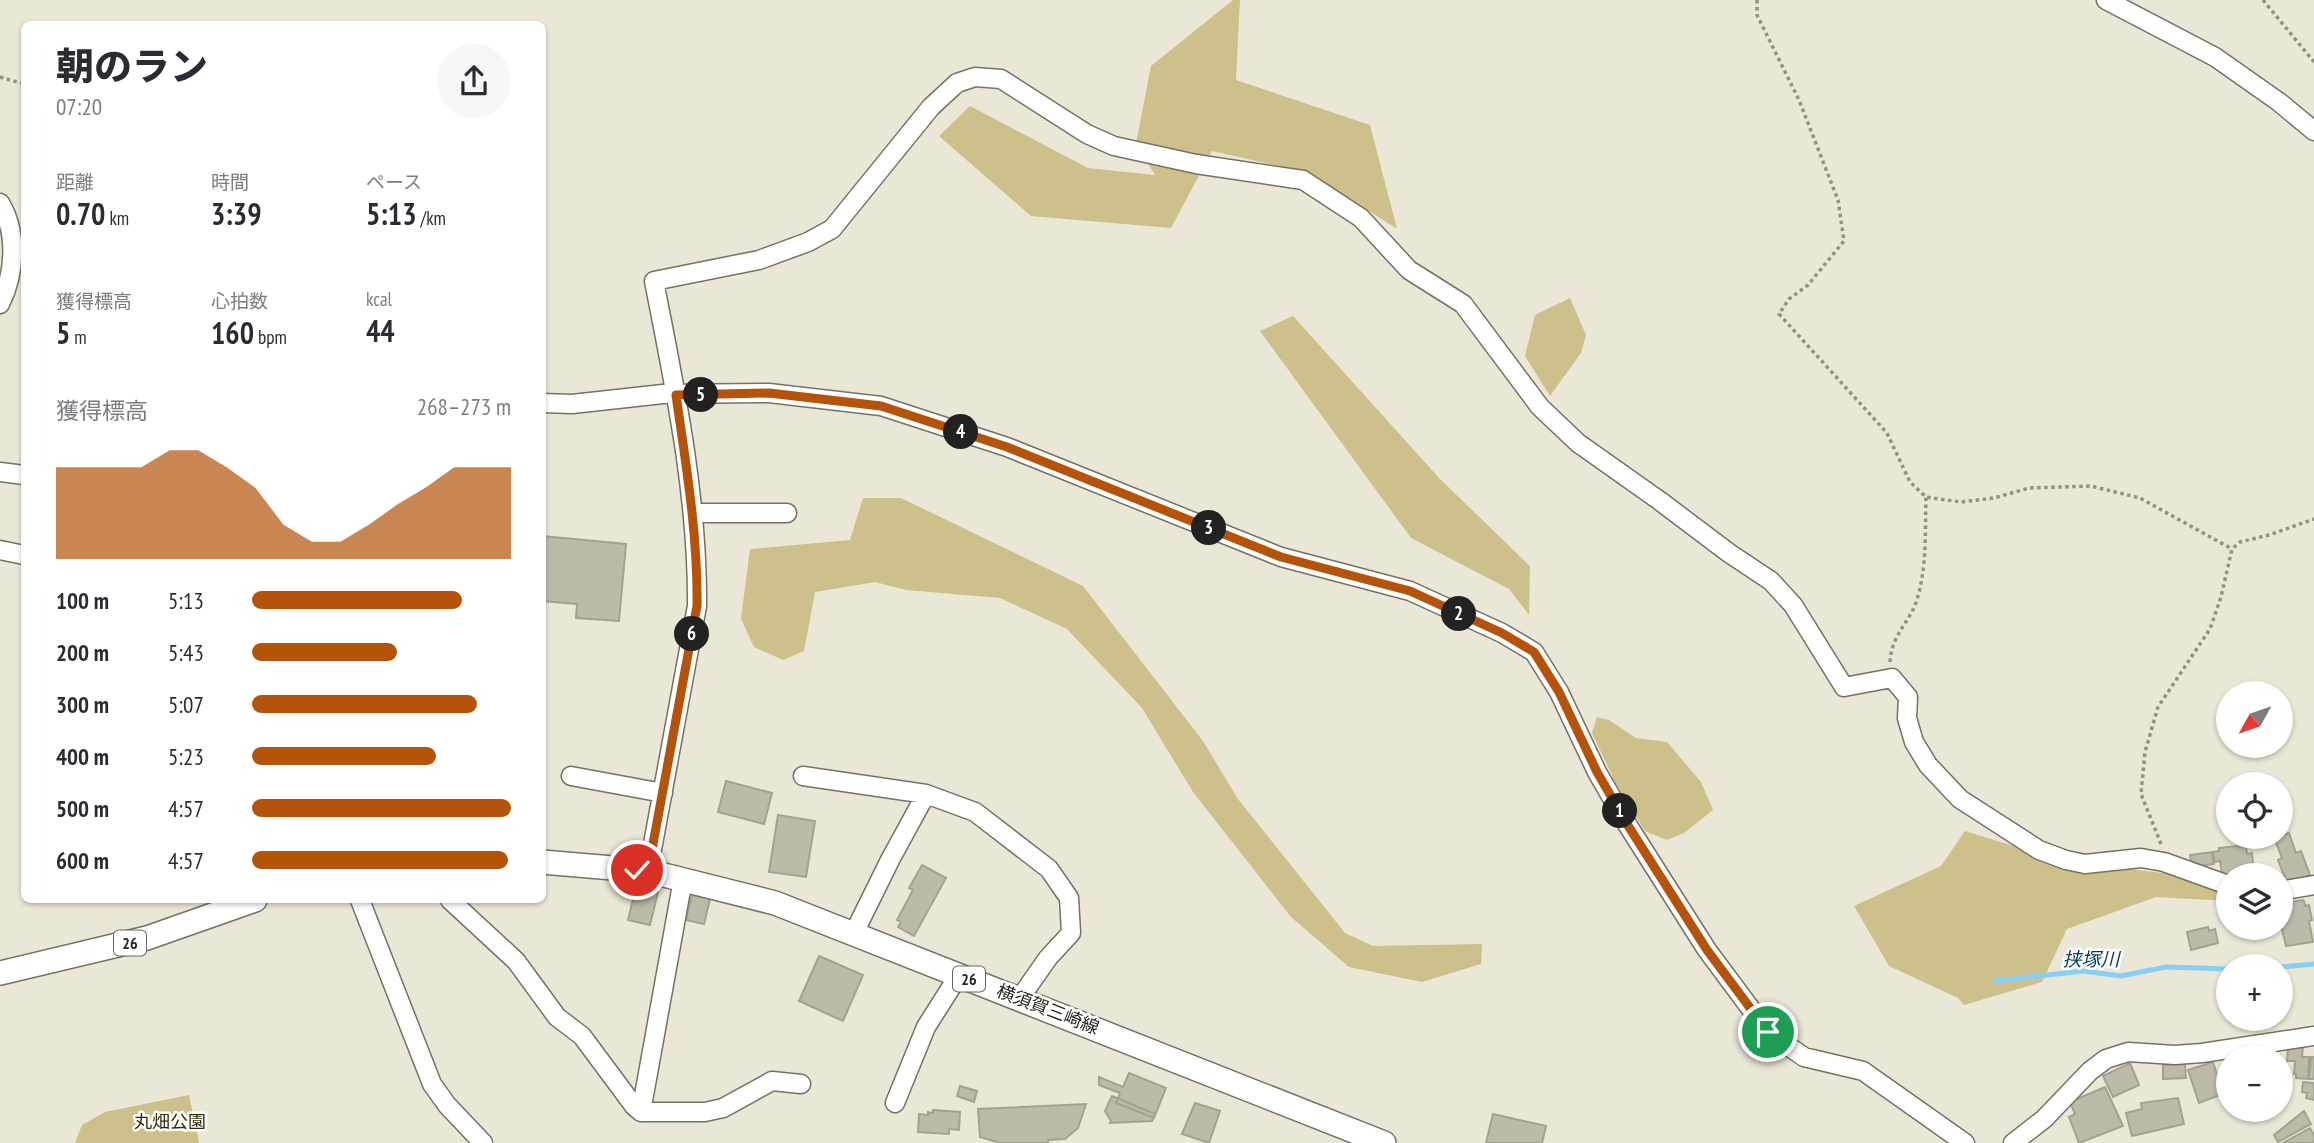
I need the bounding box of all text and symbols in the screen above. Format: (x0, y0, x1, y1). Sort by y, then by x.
text: 朝のラン (56, 41, 208, 90)
button: share (437, 44, 511, 118)
text: 07:20 (56, 92, 102, 121)
text: 距離 (56, 170, 94, 194)
text: 時間 (211, 170, 249, 194)
text: ペース (366, 170, 422, 194)
text: 0.70 (56, 194, 105, 233)
text: 3:39 (211, 194, 262, 233)
text: 5:13 (366, 194, 417, 233)
text: km (105, 206, 129, 230)
text: /km (417, 206, 446, 230)
text: kcal (366, 287, 392, 311)
text: 獲得標高 (56, 289, 132, 313)
text: 心拍数 (211, 289, 268, 313)
text: 44 (366, 311, 395, 350)
text: 5 (56, 313, 70, 352)
text: 160 (211, 313, 254, 352)
text: m (70, 325, 87, 349)
text: bpm (254, 325, 287, 349)
pin: 5 (684, 378, 718, 412)
text: 5 (696, 382, 705, 406)
text: 268–273 m (417, 392, 511, 421)
text: 獲得標高 (56, 396, 148, 425)
pin: 4 (944, 414, 978, 450)
text: 4 (956, 419, 965, 443)
pin: 3 (1192, 510, 1226, 546)
text: 3 (1204, 515, 1213, 539)
text: 100 m (56, 586, 109, 615)
text: 5:13 (168, 586, 204, 615)
pin: 2 (1442, 596, 1476, 632)
text: 2 (1454, 601, 1463, 625)
pin: 6 (674, 616, 710, 652)
text: 6 (687, 621, 696, 645)
text: 200 m (56, 638, 109, 667)
text: 5:43 (168, 638, 204, 667)
north arrow (2216, 681, 2292, 758)
map controls (2216, 681, 2293, 1122)
text: 300 m (56, 690, 109, 719)
text: 5:07 (168, 690, 204, 719)
text: 400 m (56, 742, 109, 771)
text: 5:23 (168, 742, 204, 771)
button: locate (2216, 772, 2293, 849)
text: 500 m (56, 794, 109, 823)
text: 4:57 (168, 794, 204, 823)
pin: 1 (1602, 794, 1638, 828)
text: 1 (1615, 798, 1624, 822)
pin (607, 840, 667, 900)
text: 600 m (56, 846, 109, 875)
text: 4:57 (168, 846, 204, 875)
icon: check (618, 851, 656, 889)
button: layers (2216, 863, 2293, 940)
road number: 26 (114, 931, 146, 956)
water label: 挟塚川 (2062, 947, 2121, 971)
button: + (2216, 954, 2293, 1031)
road number: 26 (953, 967, 985, 992)
street label: 横須賀三崎線 (993, 979, 1103, 1039)
pin (1738, 1002, 1798, 1062)
icon: arrive (1749, 1013, 1787, 1051)
button: − (2216, 1045, 2293, 1122)
park label: 丸畑公園 (134, 1110, 206, 1133)

